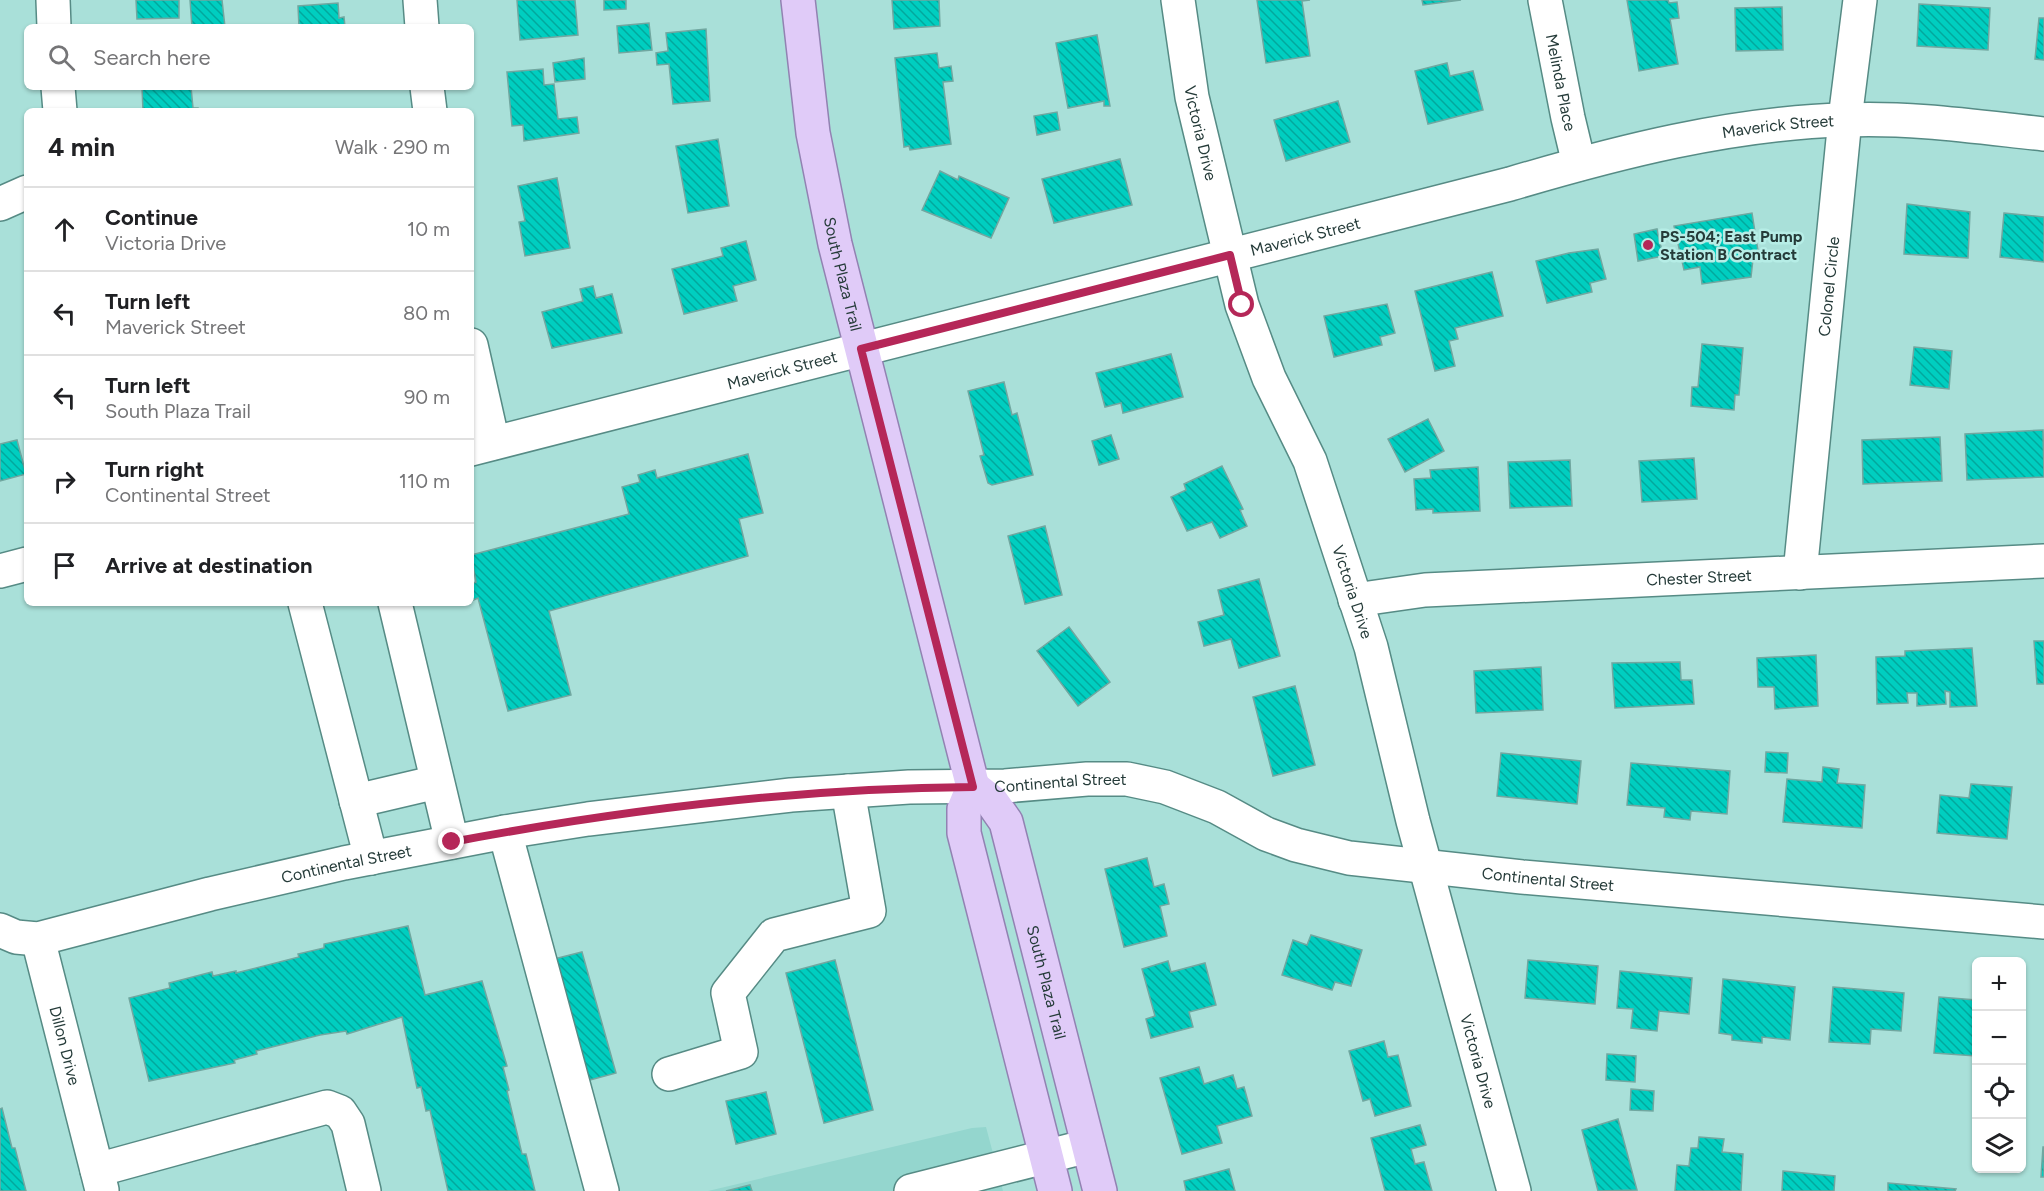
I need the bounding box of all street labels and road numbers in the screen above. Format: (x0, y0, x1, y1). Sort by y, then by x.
street label: Melinda Place (1542, 32, 1580, 133)
street label: Victoria Drive (1181, 84, 1221, 183)
street label: Maverick Street (1720, 111, 1835, 142)
street label: Maverick Street (1248, 213, 1362, 259)
street label: South Plaza Trail (820, 215, 866, 333)
street label: Colonel Circle (1814, 235, 1843, 337)
street label: Maverick Street (725, 347, 839, 393)
street label: Victoria Drive (1329, 543, 1377, 641)
street label: Chester Street (1646, 565, 1752, 589)
street label: Continental Street (994, 769, 1127, 796)
street label: Continental Street (279, 841, 413, 887)
street label: Continental Street (1481, 863, 1615, 894)
street label: South Plaza Trail (1023, 923, 1070, 1041)
street label: Dillon Drive (46, 1004, 84, 1087)
street label: Victoria Drive (1457, 1012, 1501, 1111)

